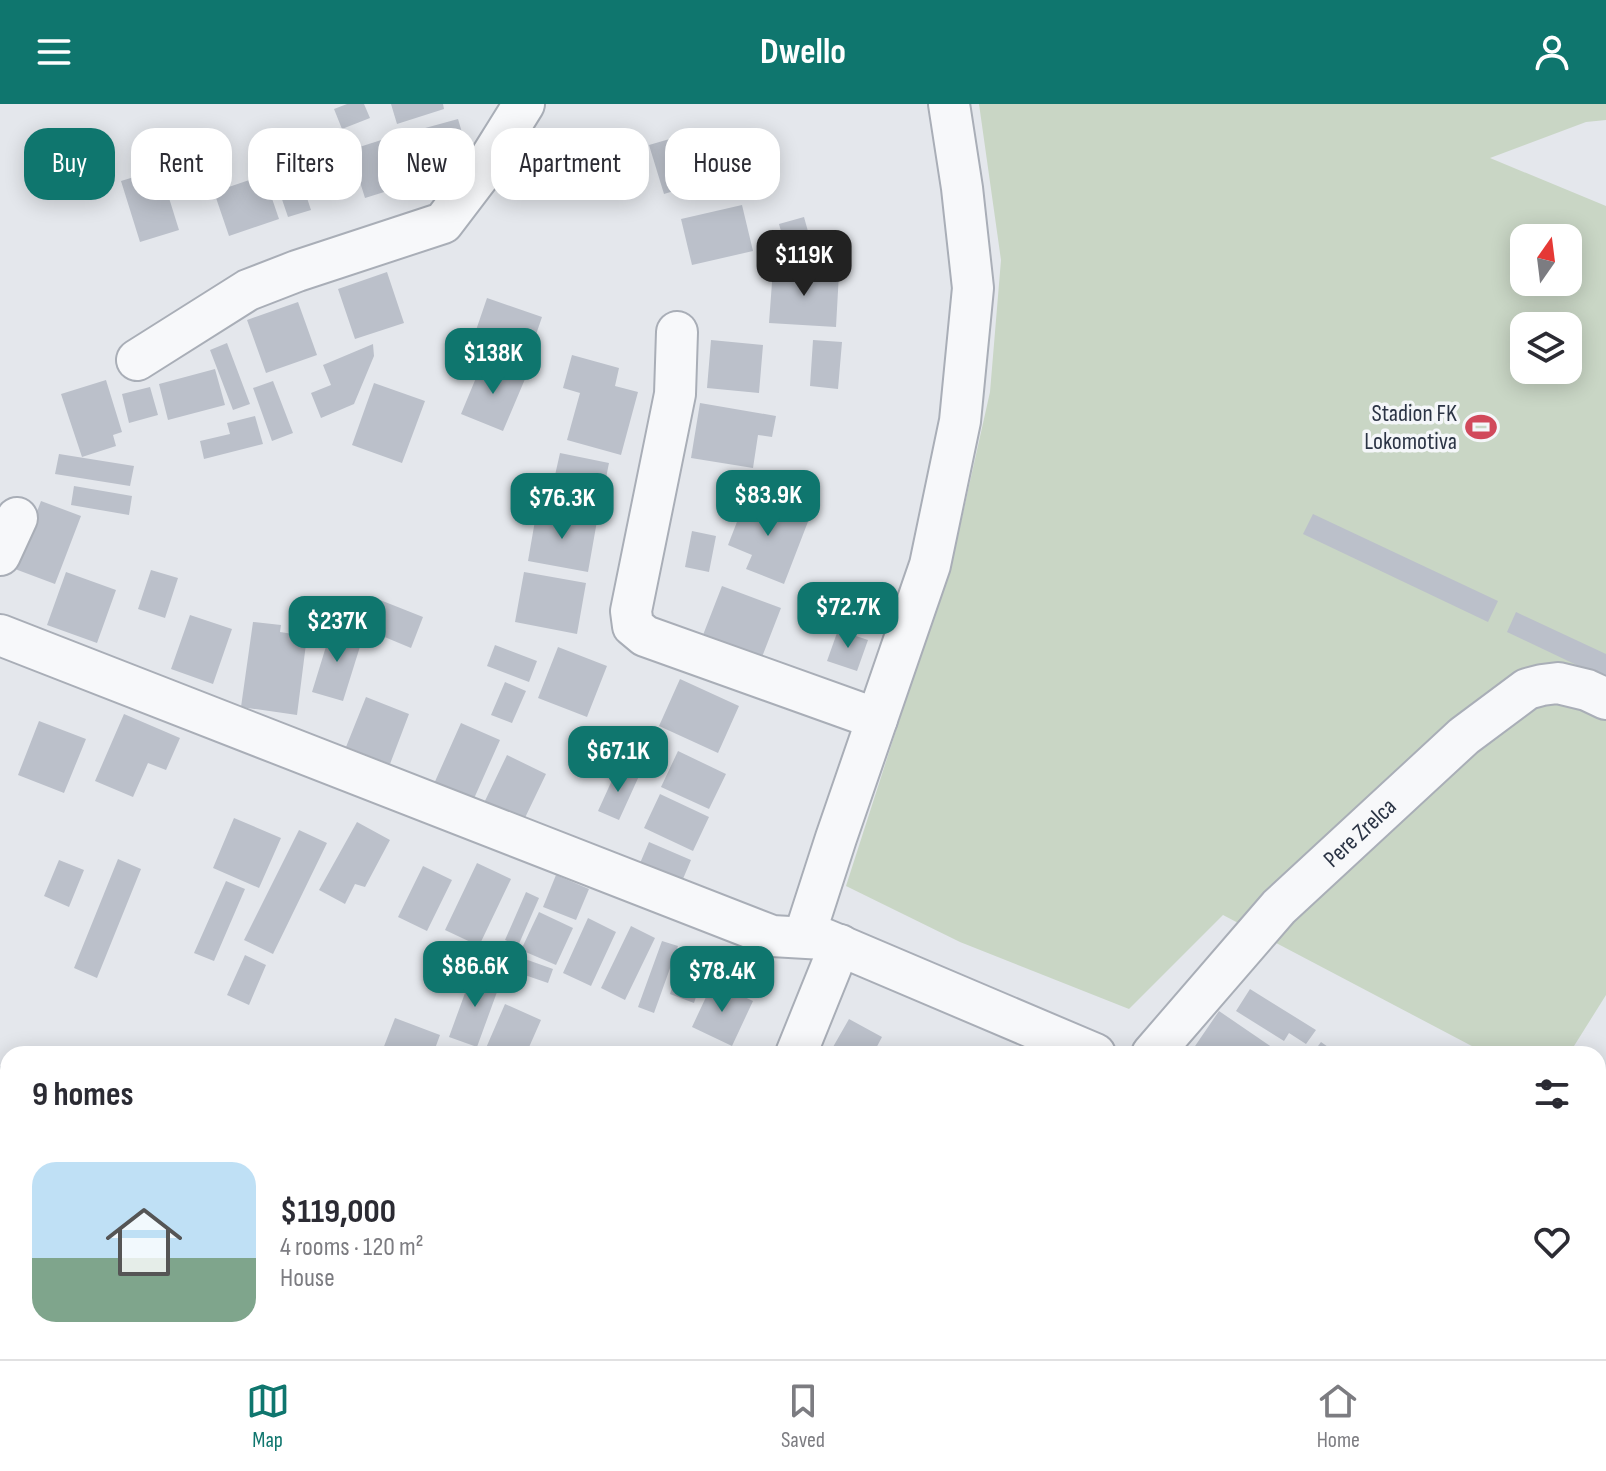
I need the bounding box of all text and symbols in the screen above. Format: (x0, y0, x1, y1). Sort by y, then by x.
icon: menu (32, 30, 76, 74)
icon: person (1530, 30, 1574, 74)
text: Dwello (760, 31, 846, 74)
chip: Buy (24, 128, 115, 200)
chip: Rent (131, 128, 232, 200)
chip: Filters (248, 128, 362, 200)
chip: New (378, 128, 475, 200)
chip: Apartment (491, 128, 649, 200)
chip: House (665, 128, 780, 200)
north arrow (1510, 224, 1582, 296)
map controls (1510, 224, 1582, 384)
pin: $119K (748, 230, 860, 298)
text: $119K (775, 240, 833, 271)
button: layers (1510, 312, 1582, 384)
pin: $138K (437, 328, 549, 396)
text: $138K (463, 338, 523, 369)
place label: Stadion FK Lokomotiva (1364, 399, 1457, 456)
sports icon: Stadion FK Lokomotiva (1464, 410, 1498, 444)
pin: $83.9K (703, 470, 833, 538)
pin: $76.3K (497, 473, 627, 541)
text: $83.9K (734, 480, 802, 511)
text: $76.3K (529, 483, 595, 514)
pin: $72.7K (783, 582, 913, 650)
text: $72.7K (815, 592, 881, 623)
pin: $237K (281, 596, 393, 664)
text: $237K (307, 606, 367, 637)
pin: $67.1K (553, 726, 683, 794)
text: $67.1K (586, 736, 650, 767)
street label: Pere Zrelca (1317, 792, 1402, 873)
pin: $86.6K (410, 941, 540, 1009)
pin: $78.4K (657, 946, 787, 1014)
text: $86.6K (441, 951, 509, 982)
text: $78.4K (688, 956, 756, 987)
icon: filters (1530, 1072, 1574, 1116)
text: 9 homes (32, 1074, 133, 1115)
text: $119,000 (280, 1191, 396, 1232)
icon: home (96, 1194, 192, 1290)
icon: heart (1530, 1220, 1574, 1264)
text: 4 rooms · 120 m² (280, 1232, 424, 1263)
text: House (280, 1263, 335, 1294)
tab: Map (246, 1379, 290, 1454)
tab: Saved (781, 1379, 825, 1454)
tab: Home (1316, 1379, 1360, 1454)

